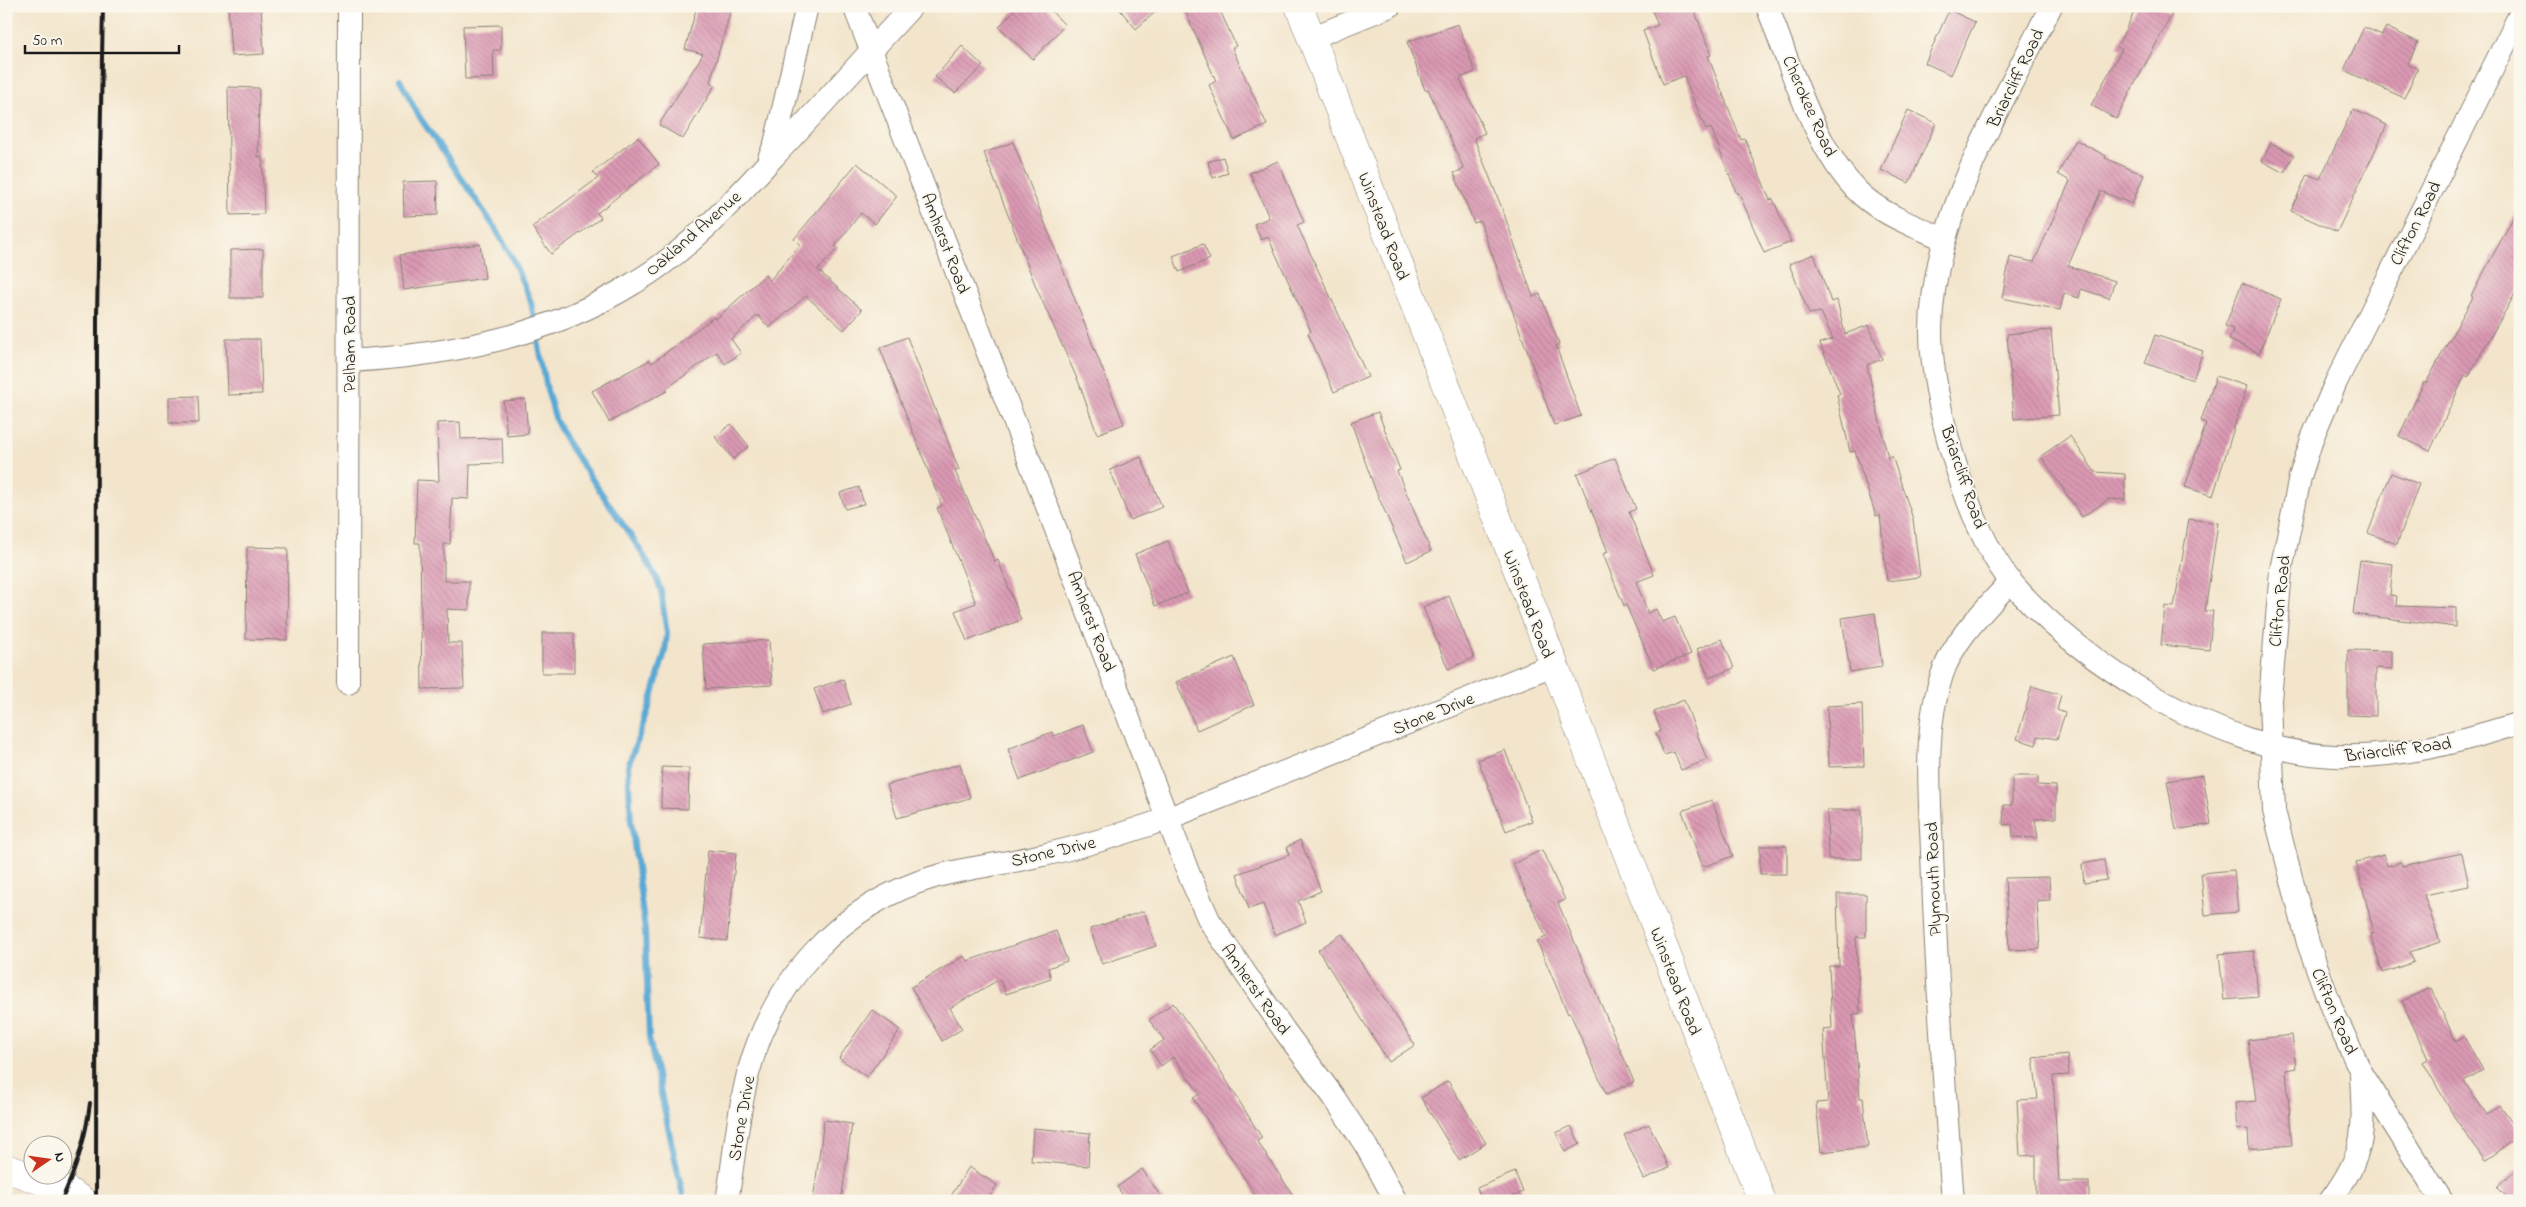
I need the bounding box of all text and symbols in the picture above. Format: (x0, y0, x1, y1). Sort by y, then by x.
scale bar (25, 22, 179, 54)
street label: Briarcliff Road (1981, 25, 2052, 134)
text: 50 m (32, 30, 63, 52)
street label: Cherokee Road (1774, 52, 1842, 162)
street label: Winstead Road (1350, 169, 1415, 284)
street label: Clifton Road (2384, 177, 2449, 271)
street label: Oakland Avenue (641, 185, 749, 284)
street label: Amherst Road (913, 190, 975, 298)
street label: Pelham Road (338, 296, 364, 392)
street label: Briarcliff Road (1932, 422, 1992, 533)
street label: Winstead Road (1495, 547, 1560, 662)
street label: Clifton Road (2263, 554, 2299, 648)
street label: Amherst Road (1059, 568, 1121, 676)
street label: Stone Drive (1389, 686, 1479, 743)
street label: Briarcliff Road (2343, 732, 2453, 771)
street label: Plymouth Road (1920, 821, 1950, 936)
street label: Stone Drive (1009, 830, 1099, 875)
street label: Winstead Road (1642, 924, 1707, 1039)
street label: Amherst Road (1213, 939, 1295, 1041)
street label: Clifton Road (2303, 964, 2363, 1059)
street label: Stone Drive (723, 1073, 763, 1163)
north arrow (22, 1134, 72, 1184)
text: N (48, 1150, 70, 1164)

